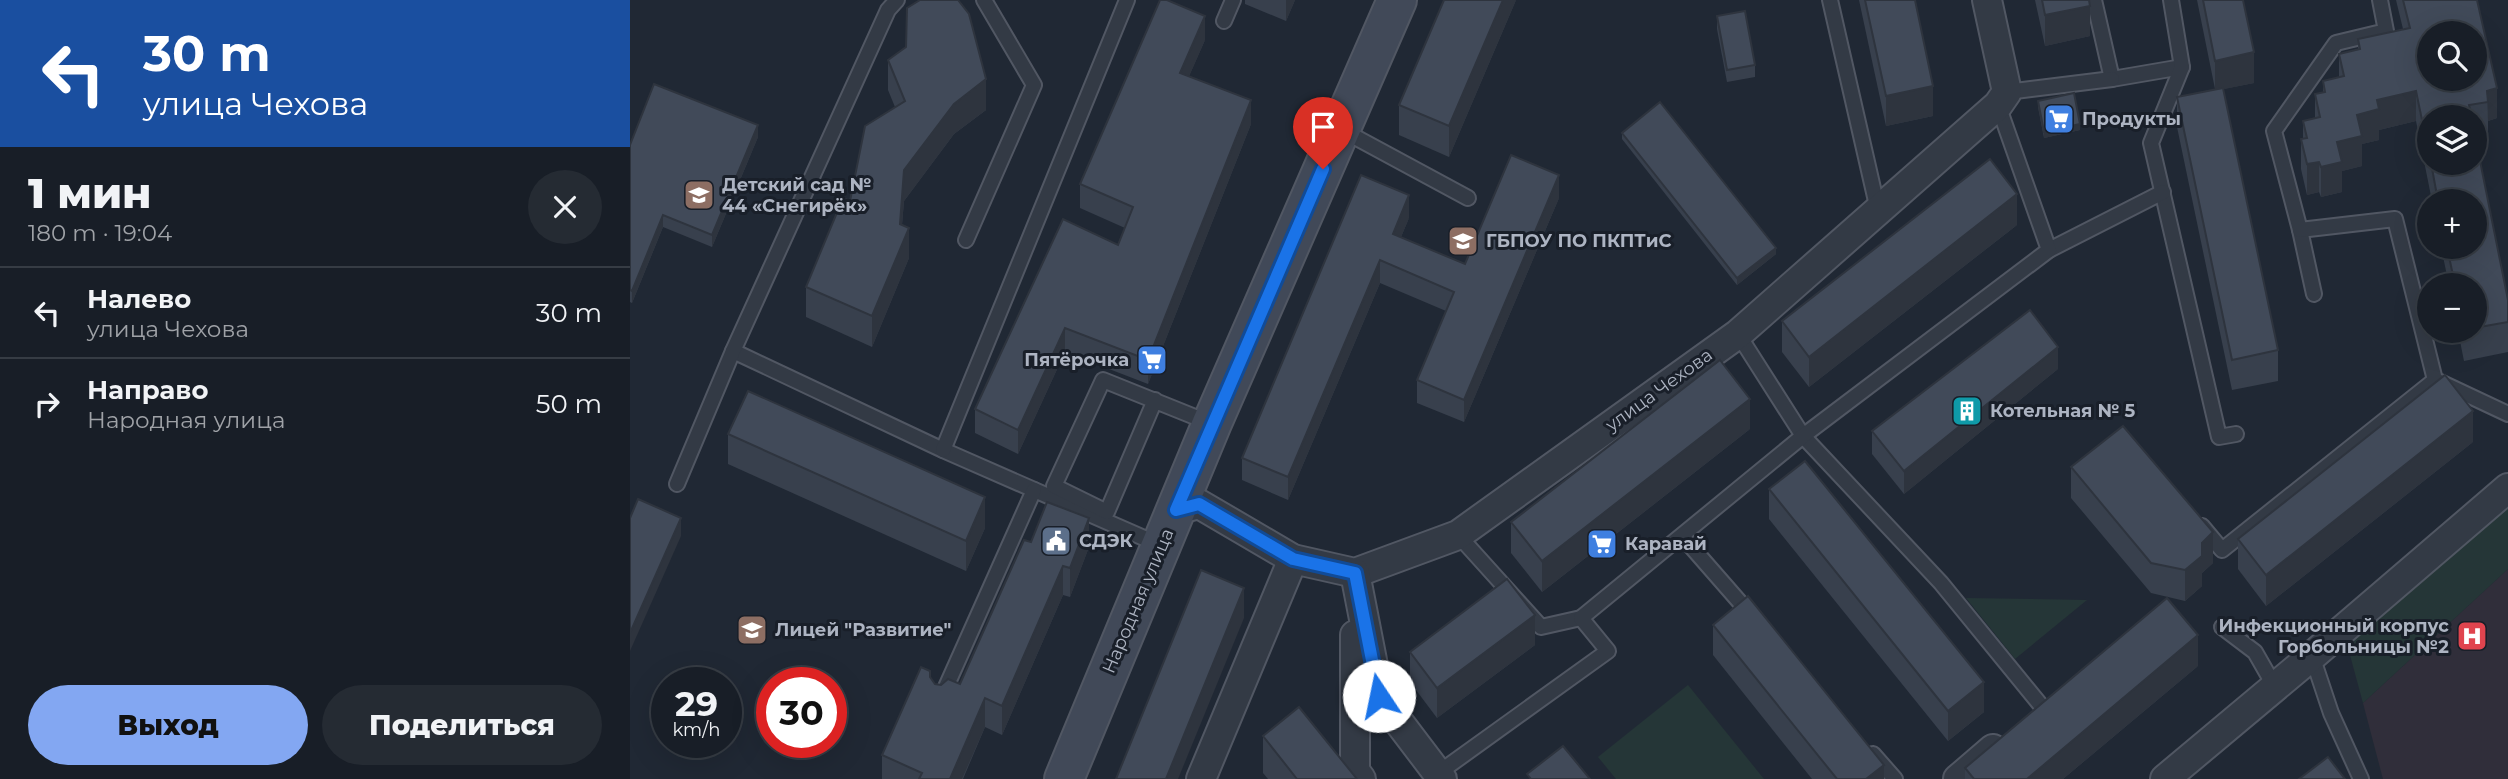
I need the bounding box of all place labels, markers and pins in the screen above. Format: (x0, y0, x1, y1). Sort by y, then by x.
pin (1293, 97, 1353, 169)
supermarket icon: Продукты (2042, 102, 2076, 136)
place label: Продукты (2082, 108, 2181, 130)
place label: Детский сад № 44 «Снегирёк» (722, 174, 871, 217)
school or university icon: Детский сад № 44 «Снегирёк» (682, 178, 716, 212)
school or university icon: ГБПОУ ПО ПКПТиС (1446, 224, 1480, 258)
place label: ГБПОУ ПО ПКПТиС (1486, 230, 1671, 252)
supermarket icon: Пятёрочка (1135, 343, 1169, 377)
place label: Пятёрочка (1024, 349, 1129, 371)
building icon: Котельная № 5 (1950, 394, 1984, 428)
place label: Котельная № 5 (1990, 400, 2135, 422)
public building icon: СДЭК (1039, 524, 1073, 558)
supermarket icon: Каравай (1585, 527, 1619, 561)
place label: СДЭК (1079, 530, 1134, 552)
place label: Каравай (1625, 533, 1707, 555)
school or university icon: Лицей "Развитие" (735, 613, 769, 647)
place label: Инфекционный корпус Горбольницы №2 (2218, 615, 2449, 658)
place label: Лицей "Развитие" (775, 619, 951, 641)
hospital icon: Инфекционный корпус Горбольницы №2 (2455, 619, 2489, 653)

